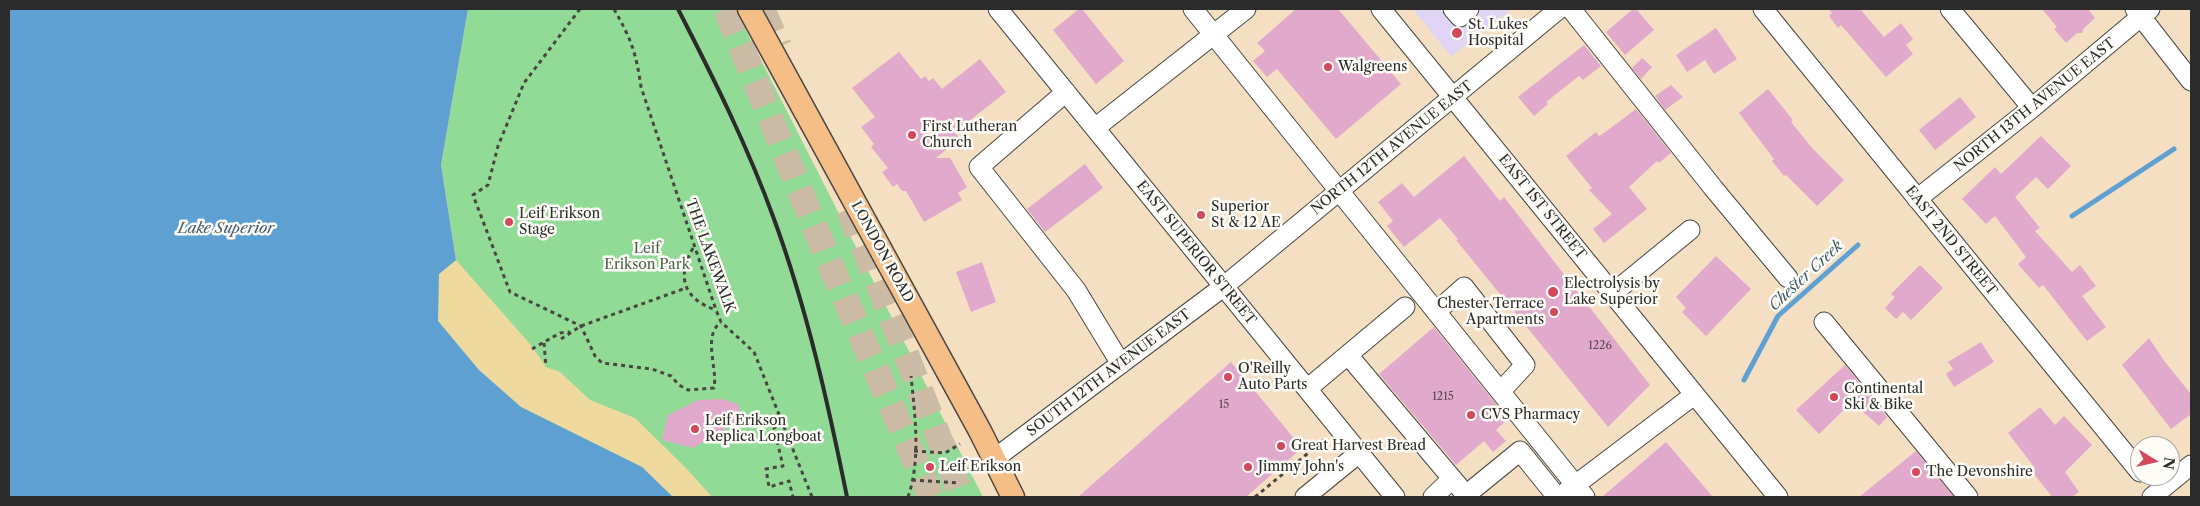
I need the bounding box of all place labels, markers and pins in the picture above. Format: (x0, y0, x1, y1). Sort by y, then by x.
place label: St. Lukes Hospital (1468, 17, 1528, 49)
marker: St. Lukes Hospital (1450, 26, 1464, 40)
place label: Walgreens (1338, 59, 1407, 75)
marker: Walgreens (1322, 61, 1334, 73)
place label: First Lutheran Church (922, 119, 1017, 152)
marker: First Lutheran Church (906, 129, 918, 141)
place label: Superior St & 12 AE (1211, 199, 1281, 232)
place label: Leif Erikson Stage (519, 206, 600, 238)
marker: Superior St & 12 AE (1195, 209, 1207, 221)
marker: Leif Erikson Stage (503, 216, 515, 228)
place label: Electrolysis by Lake Superior (1564, 276, 1660, 308)
marker: Electrolysis by Lake Superior (1546, 285, 1560, 299)
place label: Chester Terrace Apartments (1437, 296, 1544, 328)
marker: Chester Terrace Apartments (1548, 306, 1560, 318)
place label: O'Reilly Auto Parts (1238, 361, 1307, 394)
marker: O'Reilly Auto Parts (1222, 371, 1234, 383)
place label: Continental Ski & Bike (1844, 381, 1923, 414)
marker: Continental Ski & Bike (1828, 391, 1840, 403)
place label: CVS Pharmacy (1481, 407, 1580, 423)
marker: CVS Pharmacy (1465, 409, 1477, 421)
place label: Leif Erikson Replica Longboat (705, 413, 822, 446)
marker: Leif Erikson Replica Longboat (689, 423, 701, 435)
place label: Great Harvest Bread (1291, 438, 1426, 454)
marker: Great Harvest Bread (1275, 440, 1287, 452)
place label: Leif Erikson (940, 459, 1021, 475)
place label: Jimmy John's (1258, 459, 1344, 475)
marker: Leif Erikson (924, 461, 936, 473)
marker: Jimmy John's (1242, 461, 1254, 473)
place label: The Devonshire (1926, 464, 2033, 480)
marker: The Devonshire (1910, 466, 1922, 478)

